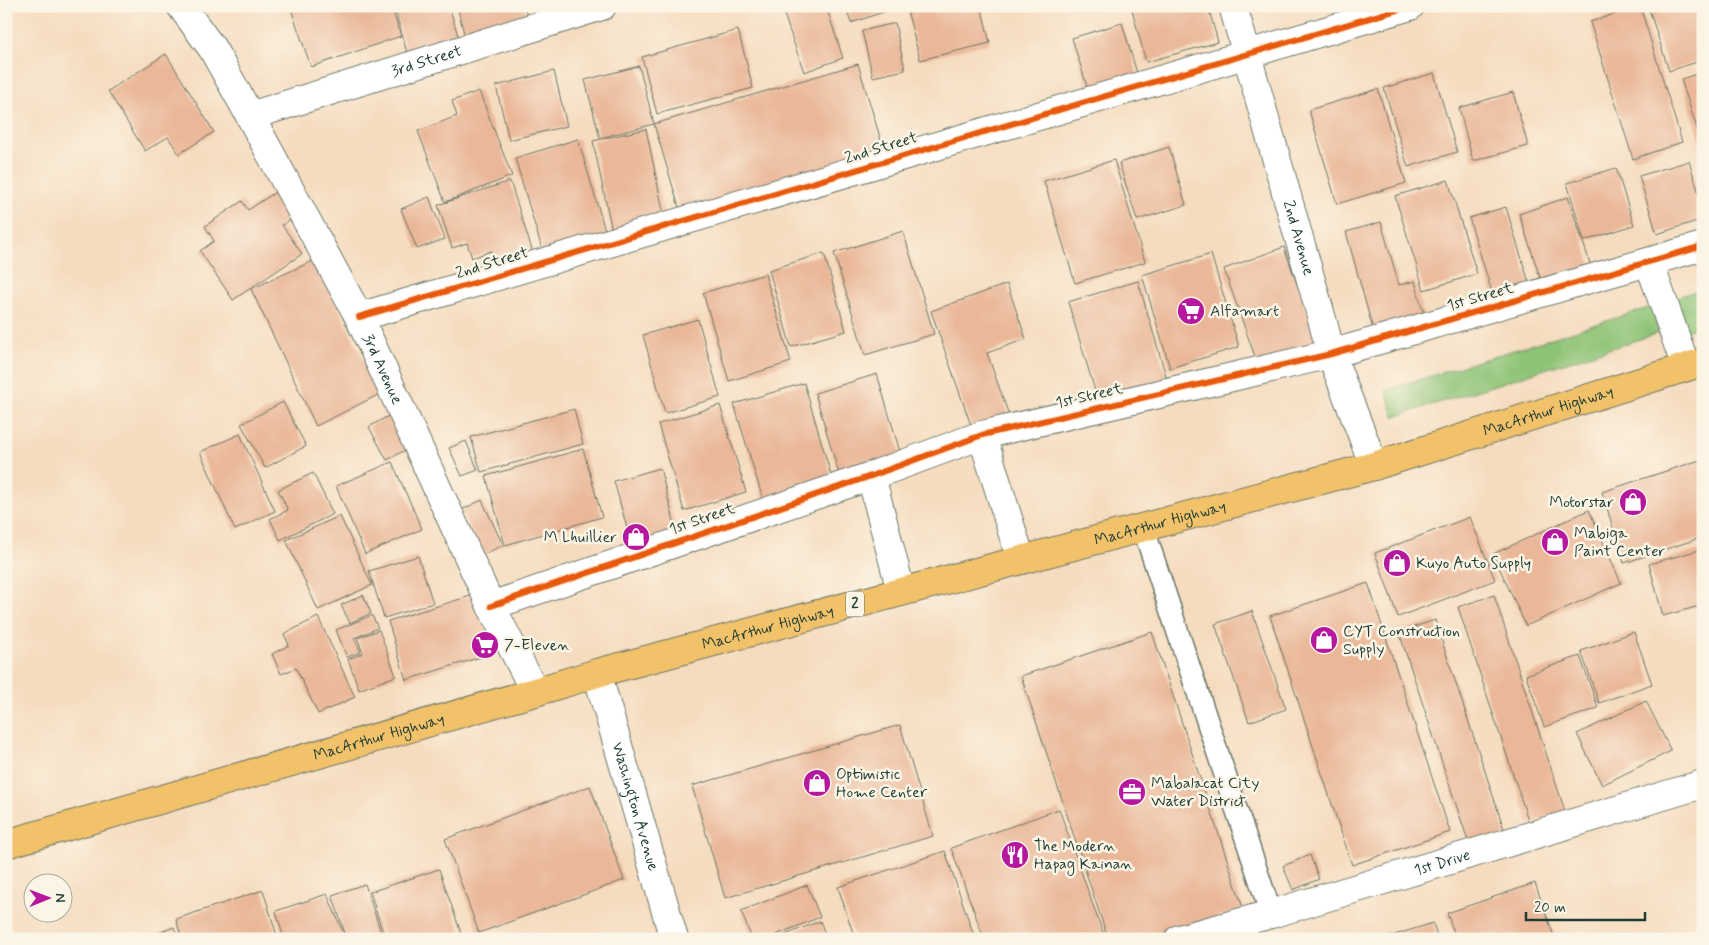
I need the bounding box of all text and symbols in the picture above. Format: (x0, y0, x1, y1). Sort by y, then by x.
street label: 3rd Street (389, 40, 465, 82)
street label: 2nd Street (842, 127, 920, 169)
street label: 2nd Avenue (1278, 198, 1320, 278)
street label: 2nd Street (453, 242, 531, 284)
street label: 1st Street (1444, 277, 1516, 317)
supermarket icon: Alfamart (1176, 296, 1206, 326)
place label: Alfamart (1210, 301, 1279, 322)
street label: 3rd Avenue (358, 330, 408, 408)
street label: 1st Street (1053, 378, 1125, 414)
street label: MacArthur Highway (1480, 380, 1616, 441)
shop icon: Motorstar (1618, 487, 1648, 517)
place label: Motorstar (1549, 492, 1614, 513)
street label: MacArthur Highway (1092, 495, 1228, 551)
street label: 1st Street (666, 498, 738, 540)
shop icon: M Lhuillier (621, 522, 651, 552)
place label: Mabiga Paint Center (1574, 523, 1666, 562)
place label: M Lhuillier (544, 527, 617, 548)
shop icon: Mabiga Paint Center (1540, 527, 1570, 557)
shop icon: Kuyo Auto Supply (1382, 548, 1412, 578)
place label: Kuyo Auto Supply (1416, 553, 1531, 574)
road number: 2 (846, 592, 864, 616)
street label: MacArthur Highway (700, 600, 836, 655)
place label: CYT Construction Supply (1343, 621, 1460, 660)
shop icon: CYT Construction Supply (1309, 625, 1339, 655)
supermarket icon: 7-Eleven (470, 630, 500, 660)
place label: 7-Eleven (504, 635, 570, 656)
street label: MacArthur Highway (311, 708, 447, 766)
street label: Washington Avenue (607, 740, 664, 874)
place label: Optimistic Home Center (836, 764, 928, 803)
shop icon: Optimistic Home Center (802, 768, 832, 798)
place label: Mabalacat City Water District (1151, 773, 1259, 812)
office icon: Mabalacat City Water District (1117, 777, 1147, 807)
place label: The Modern Hapag Kainan (1034, 836, 1133, 876)
restaurant icon: The Modern Hapag Kainan (1000, 840, 1030, 870)
street label: 1st Drive (1411, 844, 1473, 881)
north arrow (22, 872, 72, 922)
scale bar (1526, 890, 1645, 922)
text: N (51, 893, 69, 903)
text: 20 m (1534, 898, 1566, 918)

